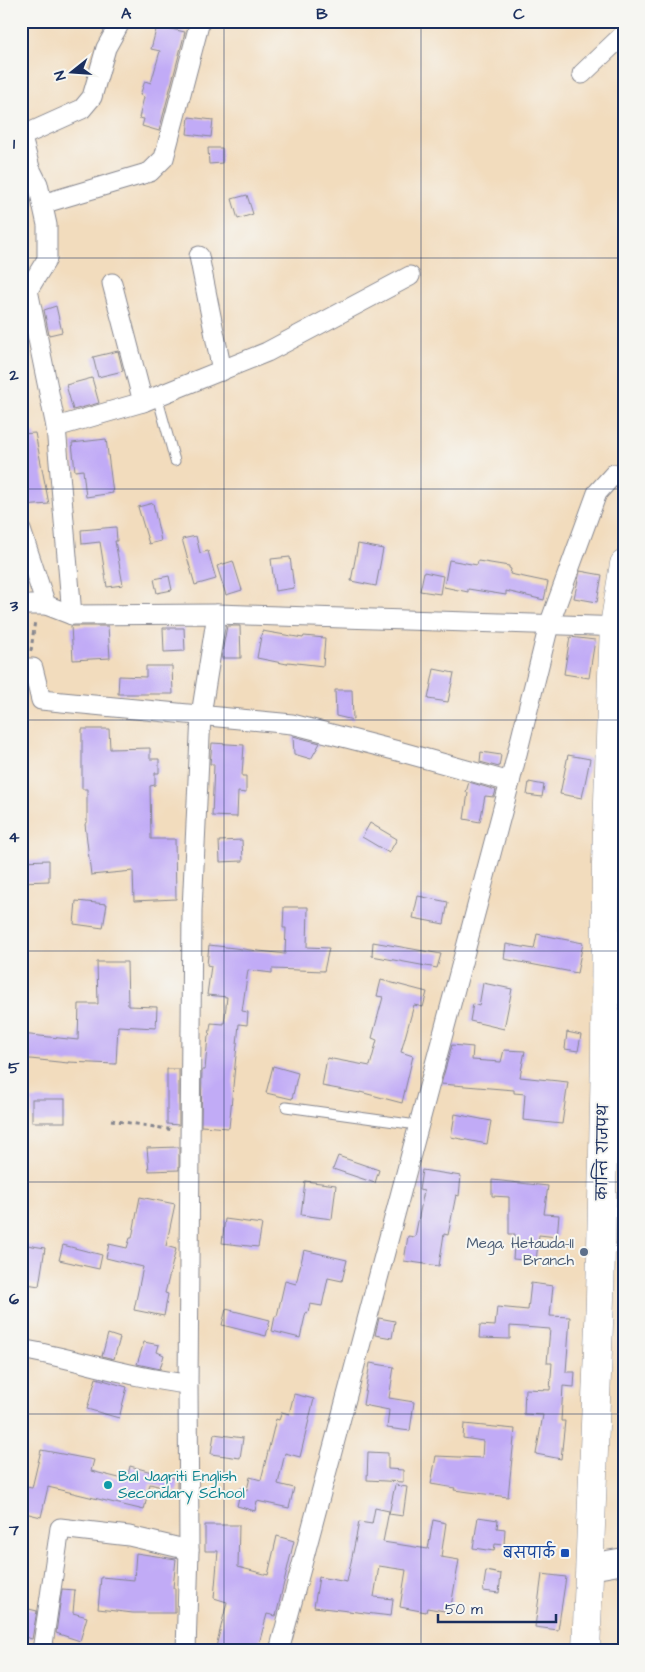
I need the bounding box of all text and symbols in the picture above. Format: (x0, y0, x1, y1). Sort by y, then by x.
text: A (121, 3, 132, 25)
text: B (316, 3, 328, 25)
text: C (513, 3, 525, 25)
north arrow (48, 48, 98, 98)
text: N (50, 68, 71, 83)
text: 1 (13, 133, 16, 155)
text: 2 (8, 364, 19, 386)
text: 3 (9, 595, 19, 617)
text: 4 (9, 826, 20, 848)
text: 5 (8, 1057, 20, 1079)
street label: कान्ति राजपथ (590, 1103, 614, 1201)
place label: Mega, Hetauda-II Branch (466, 1233, 575, 1271)
marker: Mega, Hetauda-II Branch (578, 1246, 590, 1258)
text: 6 (9, 1288, 19, 1310)
place label: Bal Jagriti English Secondary School (118, 1466, 245, 1505)
marker: Bal Jagriti English Secondary School (102, 1479, 114, 1491)
text: 7 (8, 1519, 19, 1541)
place label: बसपार्क (503, 1541, 556, 1564)
marker: बसपार्क (559, 1547, 571, 1559)
scale bar (438, 1592, 555, 1624)
text: 50 m (445, 1599, 483, 1620)

